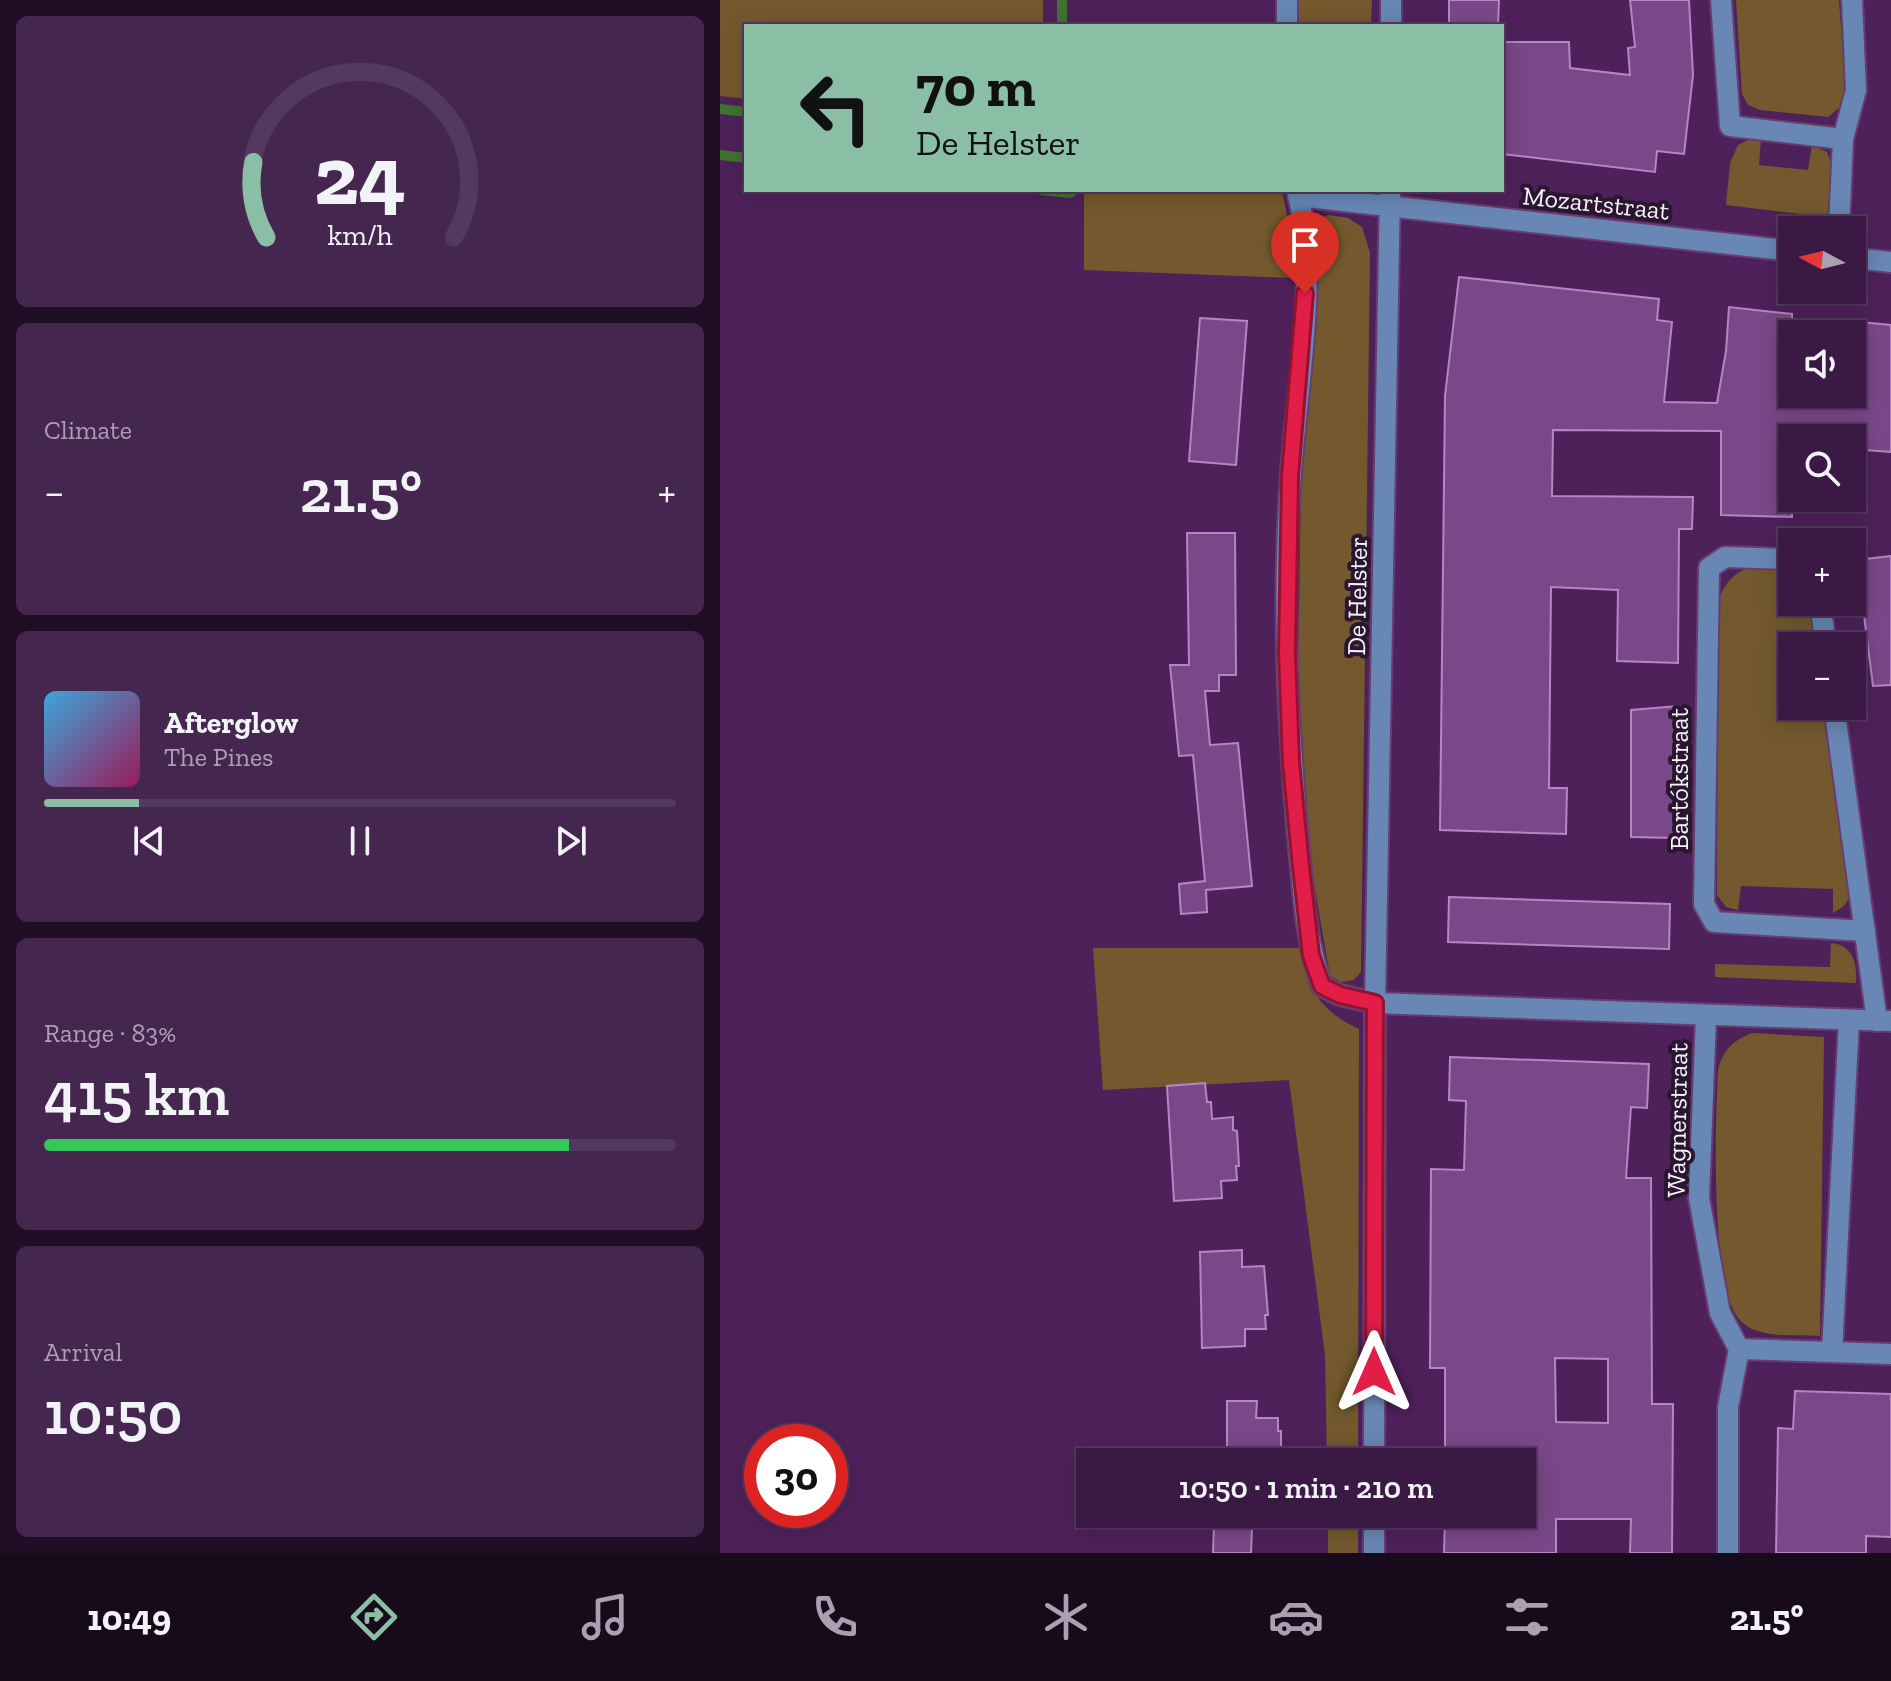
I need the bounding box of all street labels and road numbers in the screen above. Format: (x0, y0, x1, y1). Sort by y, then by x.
street label: Mozartstraat (1521, 179, 1671, 227)
street label: De Helster (1340, 536, 1374, 656)
street label: Bartókstraat (1663, 707, 1695, 850)
street label: Wagnerstraat (1660, 1042, 1694, 1198)

